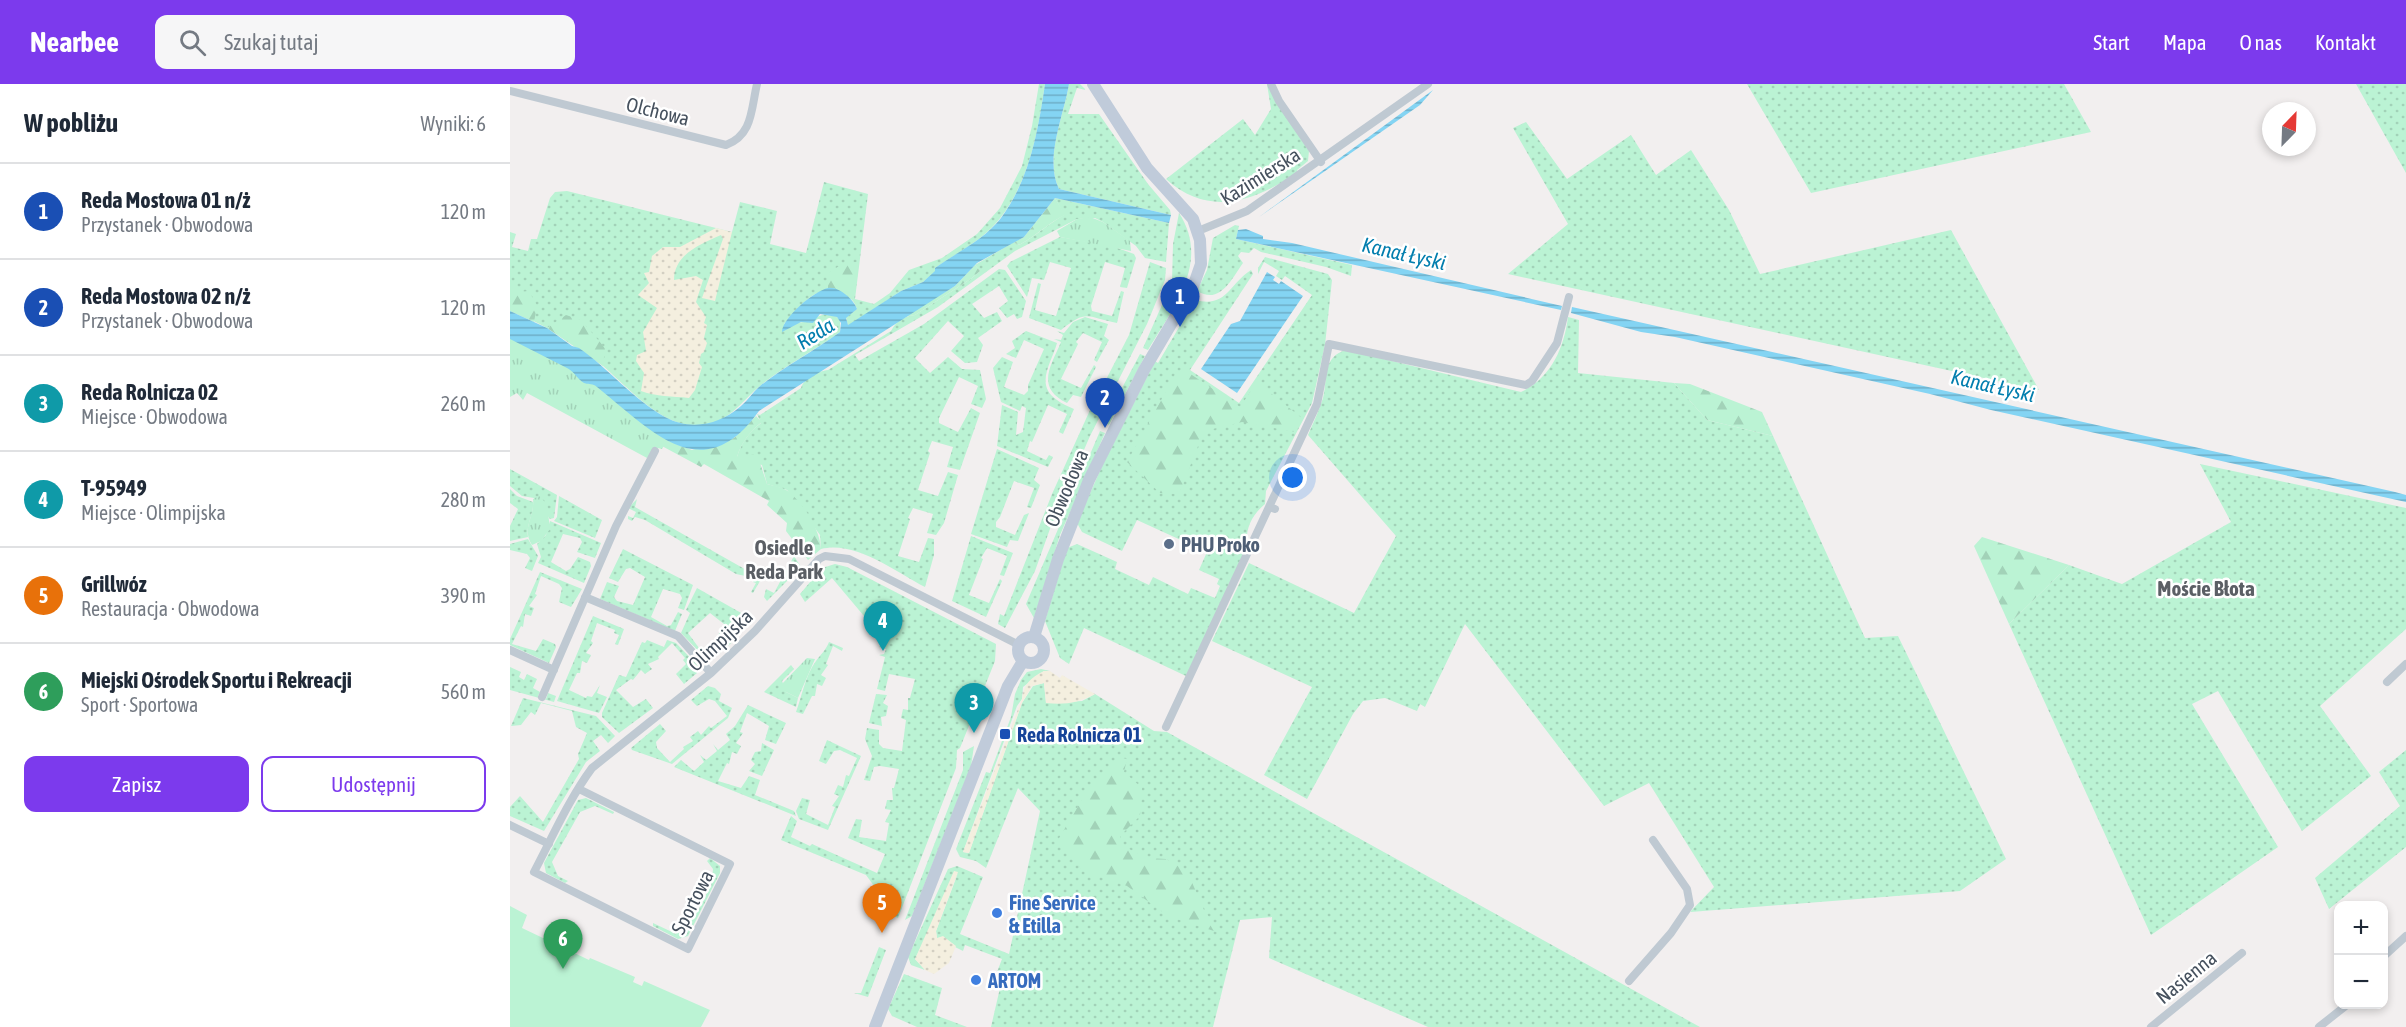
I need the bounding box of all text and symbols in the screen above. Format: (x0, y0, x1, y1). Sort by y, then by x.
search box (155, 15, 575, 69)
text: Nearbee (30, 26, 119, 58)
icon: search (176, 26, 209, 59)
text: Szukaj tutaj (224, 29, 318, 55)
text: Start (2093, 30, 2130, 54)
text: Mapa (2163, 30, 2206, 54)
text: O nas (2239, 30, 2282, 54)
text: Kontakt (2315, 30, 2376, 54)
street label: Olchowa (624, 92, 692, 130)
north arrow (2262, 102, 2316, 156)
text: W pobliżu (24, 108, 118, 138)
text: Wyniki: 6 (420, 112, 486, 135)
street label: Kazimierska (1216, 142, 1304, 210)
text: Reda Mostowa 01 n/ż (81, 187, 251, 213)
text: 1 (39, 200, 48, 223)
text: 120 m (441, 200, 486, 223)
text: Przystanek · Obwodowa (81, 213, 253, 236)
water label: Kanał Łyski (1360, 232, 1448, 274)
pin: 1 (1160, 278, 1200, 327)
text: Reda Mostowa 02 n/ż (81, 283, 251, 309)
text: 2 (39, 296, 48, 319)
text: 120 m (441, 296, 486, 319)
text: Przystanek · Obwodowa (81, 309, 253, 332)
water label: Reda (792, 312, 838, 354)
water label: Kanał Łyski (1949, 364, 2037, 406)
pin: 2 (1086, 378, 1124, 428)
text: Reda Rolnicza 02 (81, 379, 218, 405)
text: 3 (39, 392, 48, 415)
text: 260 m (441, 392, 486, 415)
text: Miejsce · Obwodowa (81, 405, 228, 428)
street label: Obwodowa (1039, 446, 1093, 530)
your location (1278, 463, 1307, 492)
text: T-95949 (81, 475, 147, 501)
text: 4 (39, 488, 48, 511)
text: 280 m (441, 488, 486, 511)
text: Miejsce · Olimpijska (81, 501, 226, 524)
place label: PHU Proko (1181, 533, 1260, 556)
district label: Osiedle Reda Park (745, 535, 824, 583)
marker: PHU Proko (1162, 537, 1176, 551)
text: Grillwóz (81, 571, 147, 597)
district label: Moście Błota (2157, 576, 2255, 600)
text: 5 (39, 584, 48, 607)
text: 390 m (441, 584, 486, 607)
text: Restauracja · Obwodowa (81, 597, 260, 620)
pin: 4 (864, 602, 902, 651)
street label: Olimpijska (683, 604, 757, 676)
text: Miejski Ośrodek Sportu i Rekreacji (81, 667, 352, 693)
text: 6 (39, 680, 48, 703)
text: 560 m (441, 680, 486, 703)
pin: 3 (954, 684, 994, 733)
text: Sport · Sportowa (81, 693, 198, 716)
place label: Reda Rolnicza 01 (1017, 723, 1142, 746)
marker: Reda Rolnicza 01 (998, 727, 1012, 741)
button: Zapisz (24, 756, 249, 812)
button: Udostępnij (261, 756, 486, 812)
street label: Sportowa (666, 866, 718, 938)
pin: 5 (862, 884, 902, 933)
place label: Fine Service & Etilla (1009, 891, 1096, 937)
map controls (2334, 901, 2388, 1009)
button: + (2334, 901, 2388, 955)
marker: Fine Service & Etilla (990, 906, 1004, 920)
pin: 6 (544, 920, 582, 969)
street label: Nasienna (2151, 946, 2221, 1008)
button: − (2334, 955, 2388, 1009)
place label: ARTOM (987, 969, 1041, 992)
marker: ARTOM (969, 973, 983, 987)

